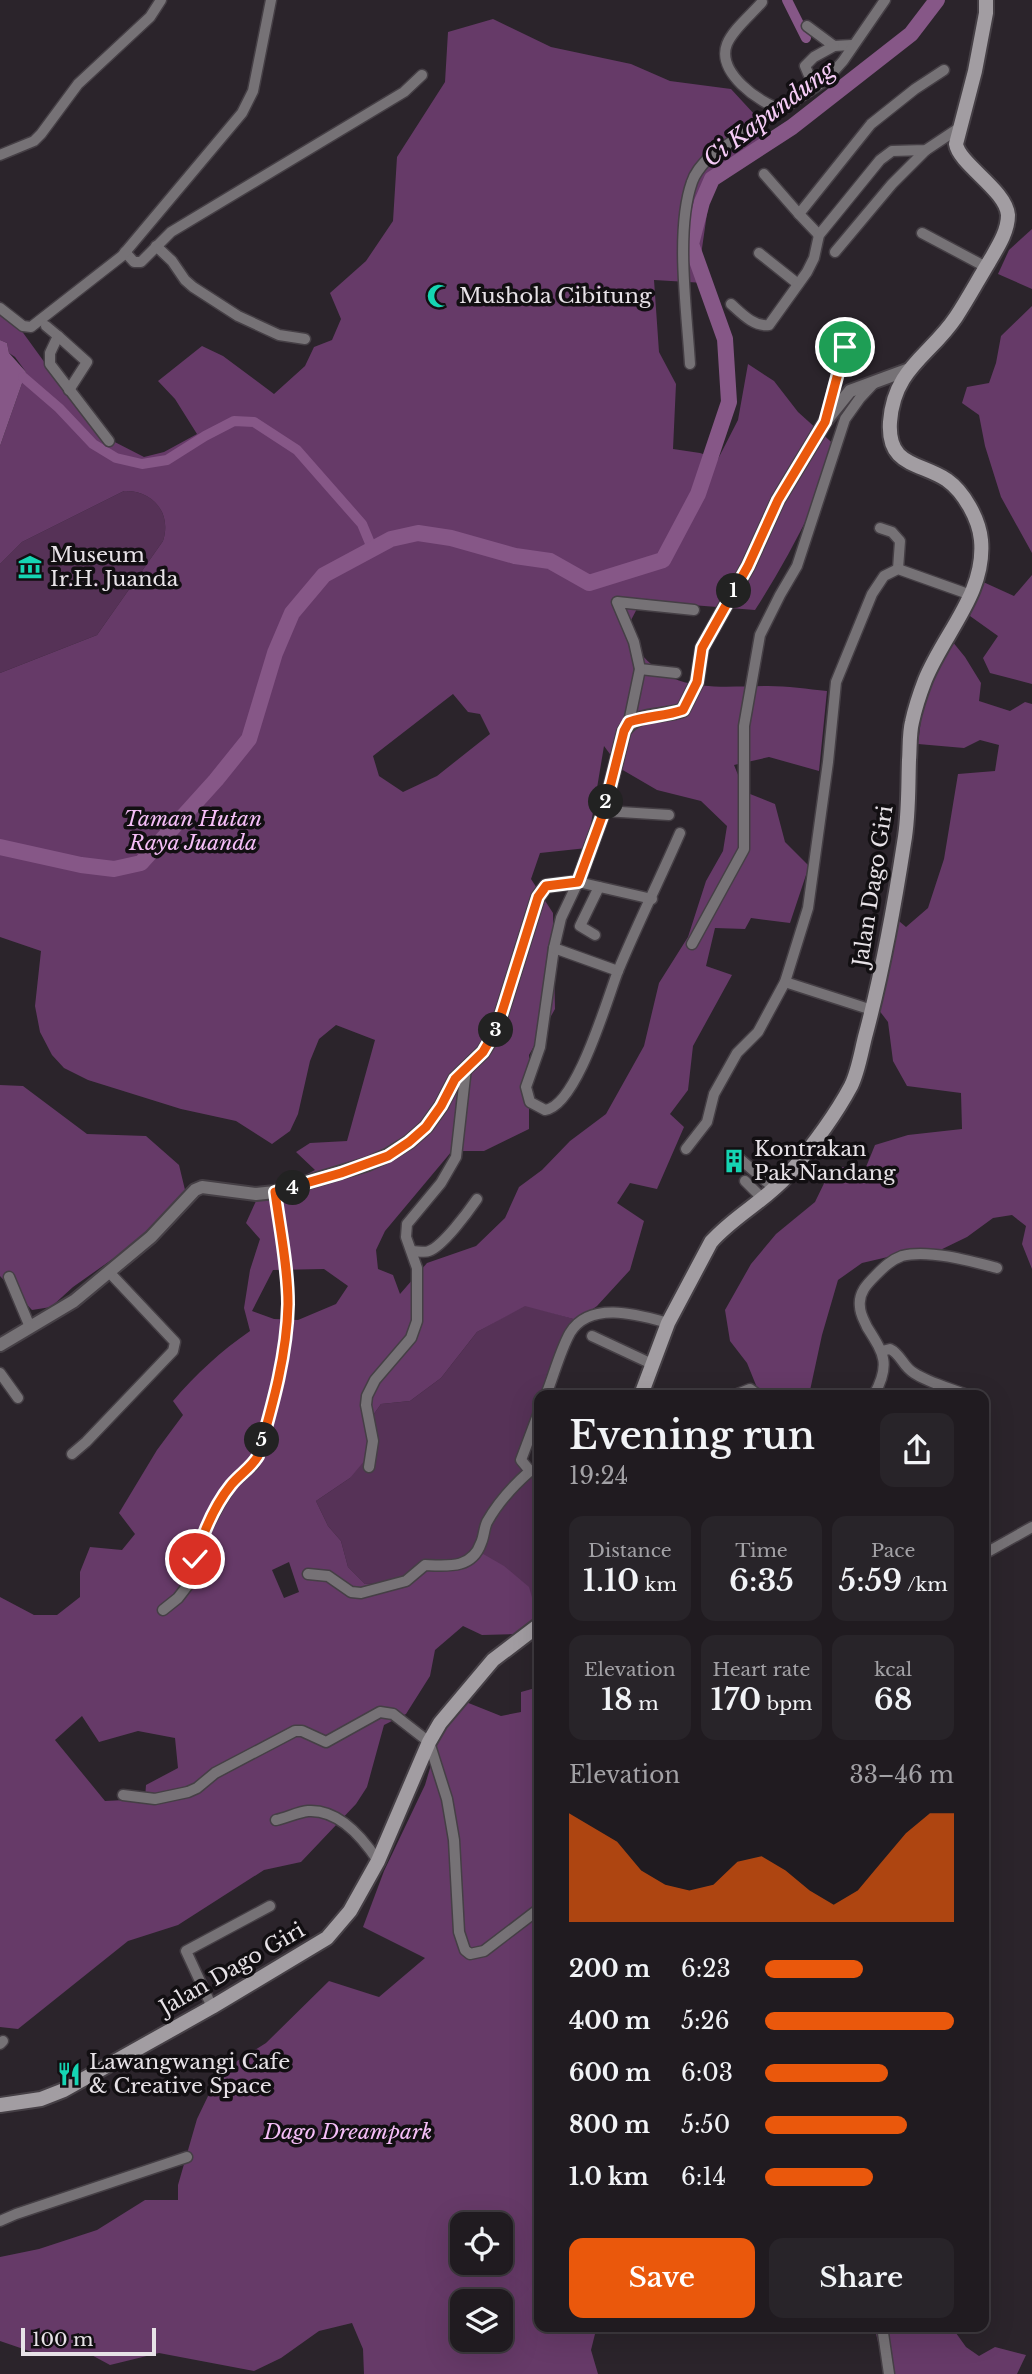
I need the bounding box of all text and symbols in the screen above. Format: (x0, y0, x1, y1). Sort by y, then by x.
water label: Ci Kapundung (698, 55, 841, 173)
mosque icon: Mushola Cibitung (425, 282, 453, 310)
place label: Mushola Cibitung (459, 283, 652, 309)
pin (815, 317, 875, 377)
icon: arrive (826, 328, 864, 366)
place label: Museum Ir.H. Juanda (50, 542, 179, 592)
museum icon: Museum Ir.H. Juanda (16, 553, 44, 581)
pin: 1 (716, 574, 752, 608)
text: 1 (729, 579, 738, 602)
pin: 2 (588, 784, 624, 820)
text: 2 (599, 790, 612, 813)
street label: Jalan Dago Giri (847, 803, 899, 972)
park label: Taman Hutan Raya Juanda (124, 806, 262, 856)
pin: 3 (478, 1012, 514, 1048)
text: 3 (489, 1018, 502, 1041)
place label: Kontrakan Pak Nandang (754, 1136, 896, 1186)
building icon: Kontrakan Pak Nandang (720, 1147, 748, 1175)
pin: 4 (276, 1170, 310, 1206)
text: 4 (286, 1176, 299, 1199)
text: Evening run (569, 1412, 815, 1459)
button: share (880, 1413, 954, 1487)
pin: 5 (244, 1422, 280, 1458)
text: 5 (256, 1428, 267, 1451)
text: 19:24 (569, 1462, 628, 1490)
pin (165, 1529, 225, 1589)
text: Distance (588, 1539, 672, 1562)
text: Time (735, 1539, 788, 1562)
text: Pace (871, 1539, 915, 1562)
icon: check (176, 1540, 214, 1578)
text: 1.10 (583, 1562, 639, 1599)
text: 6:35 (729, 1562, 794, 1599)
text: 5:59 (839, 1562, 902, 1599)
text: km (639, 1573, 677, 1596)
text: /km (902, 1573, 948, 1596)
text: Elevation (584, 1658, 676, 1681)
text: Heart rate (713, 1658, 810, 1681)
text: kcal (874, 1658, 912, 1681)
text: 18 (601, 1681, 633, 1718)
text: 170 (711, 1681, 761, 1718)
text: 68 (874, 1681, 913, 1718)
text: m (633, 1692, 659, 1715)
text: bpm (761, 1692, 812, 1715)
text: Elevation (569, 1761, 680, 1789)
text: 33–46 m (849, 1761, 954, 1789)
street label: Jalan Dago Giri (152, 1917, 309, 2023)
text: 200 m (569, 1955, 650, 1983)
text: 6:23 (681, 1955, 731, 1983)
text: 400 m (569, 2007, 651, 2035)
text: 5:26 (681, 2007, 730, 2035)
place label: Lawangwangi Cafe & Creative Space (89, 2049, 290, 2099)
text: 600 m (569, 2059, 651, 2087)
text: 6:03 (681, 2059, 733, 2087)
restaurant icon: Lawangwangi Cafe & Creative Space (55, 2060, 83, 2088)
text: 800 m (569, 2111, 650, 2139)
text: 5:50 (681, 2111, 730, 2139)
park label: Dago Dreampark (263, 2119, 432, 2145)
text: 1.0 km (569, 2163, 649, 2191)
text: 6:14 (681, 2163, 726, 2191)
map controls (450, 2212, 513, 2352)
button: locate (450, 2212, 513, 2275)
button: Save (569, 2238, 755, 2318)
button: Share (769, 2238, 954, 2318)
button: layers (450, 2289, 513, 2352)
scale bar (21, 2325, 156, 2357)
text: 100 m (32, 2328, 93, 2351)

